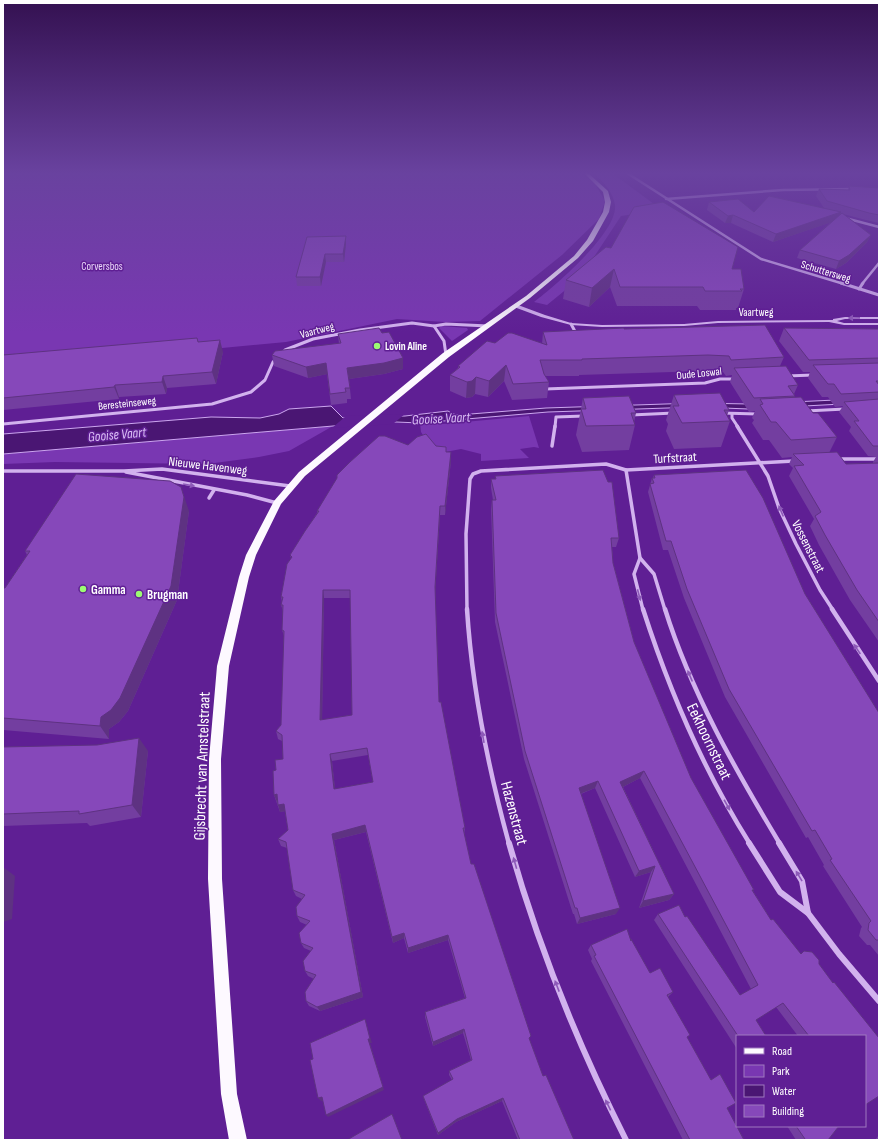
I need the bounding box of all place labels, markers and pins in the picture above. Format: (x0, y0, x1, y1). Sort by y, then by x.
place label: Lovin Aline (385, 340, 427, 353)
marker: Lovin Aline (372, 341, 382, 351)
place label: Gamma (91, 582, 126, 598)
marker: Gamma (78, 584, 88, 594)
place label: Brugman (147, 587, 188, 603)
marker: Brugman (134, 589, 144, 599)

